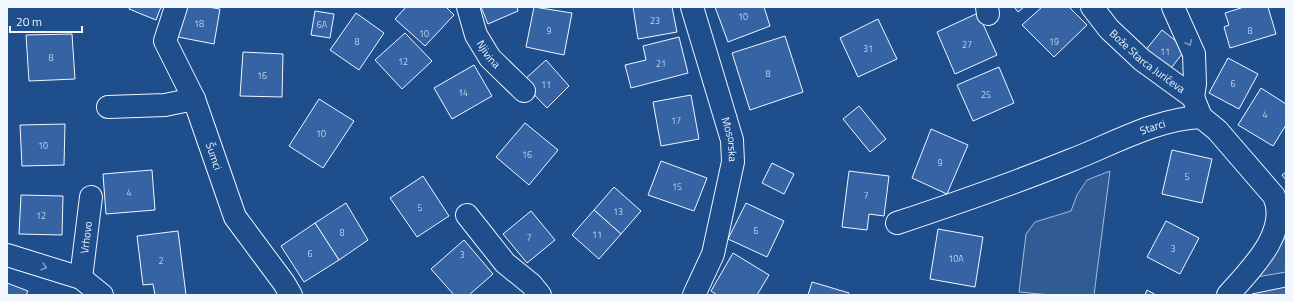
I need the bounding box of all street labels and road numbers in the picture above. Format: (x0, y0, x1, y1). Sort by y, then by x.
street label: Bože Starca Jurićeva (1106, 26, 1189, 97)
street label: Njivina (473, 37, 504, 72)
street label: Mosorska (718, 115, 741, 163)
street label: Starci (1137, 115, 1167, 139)
street label: Šumci (202, 140, 226, 172)
street label: Vrhovo (76, 220, 96, 254)

